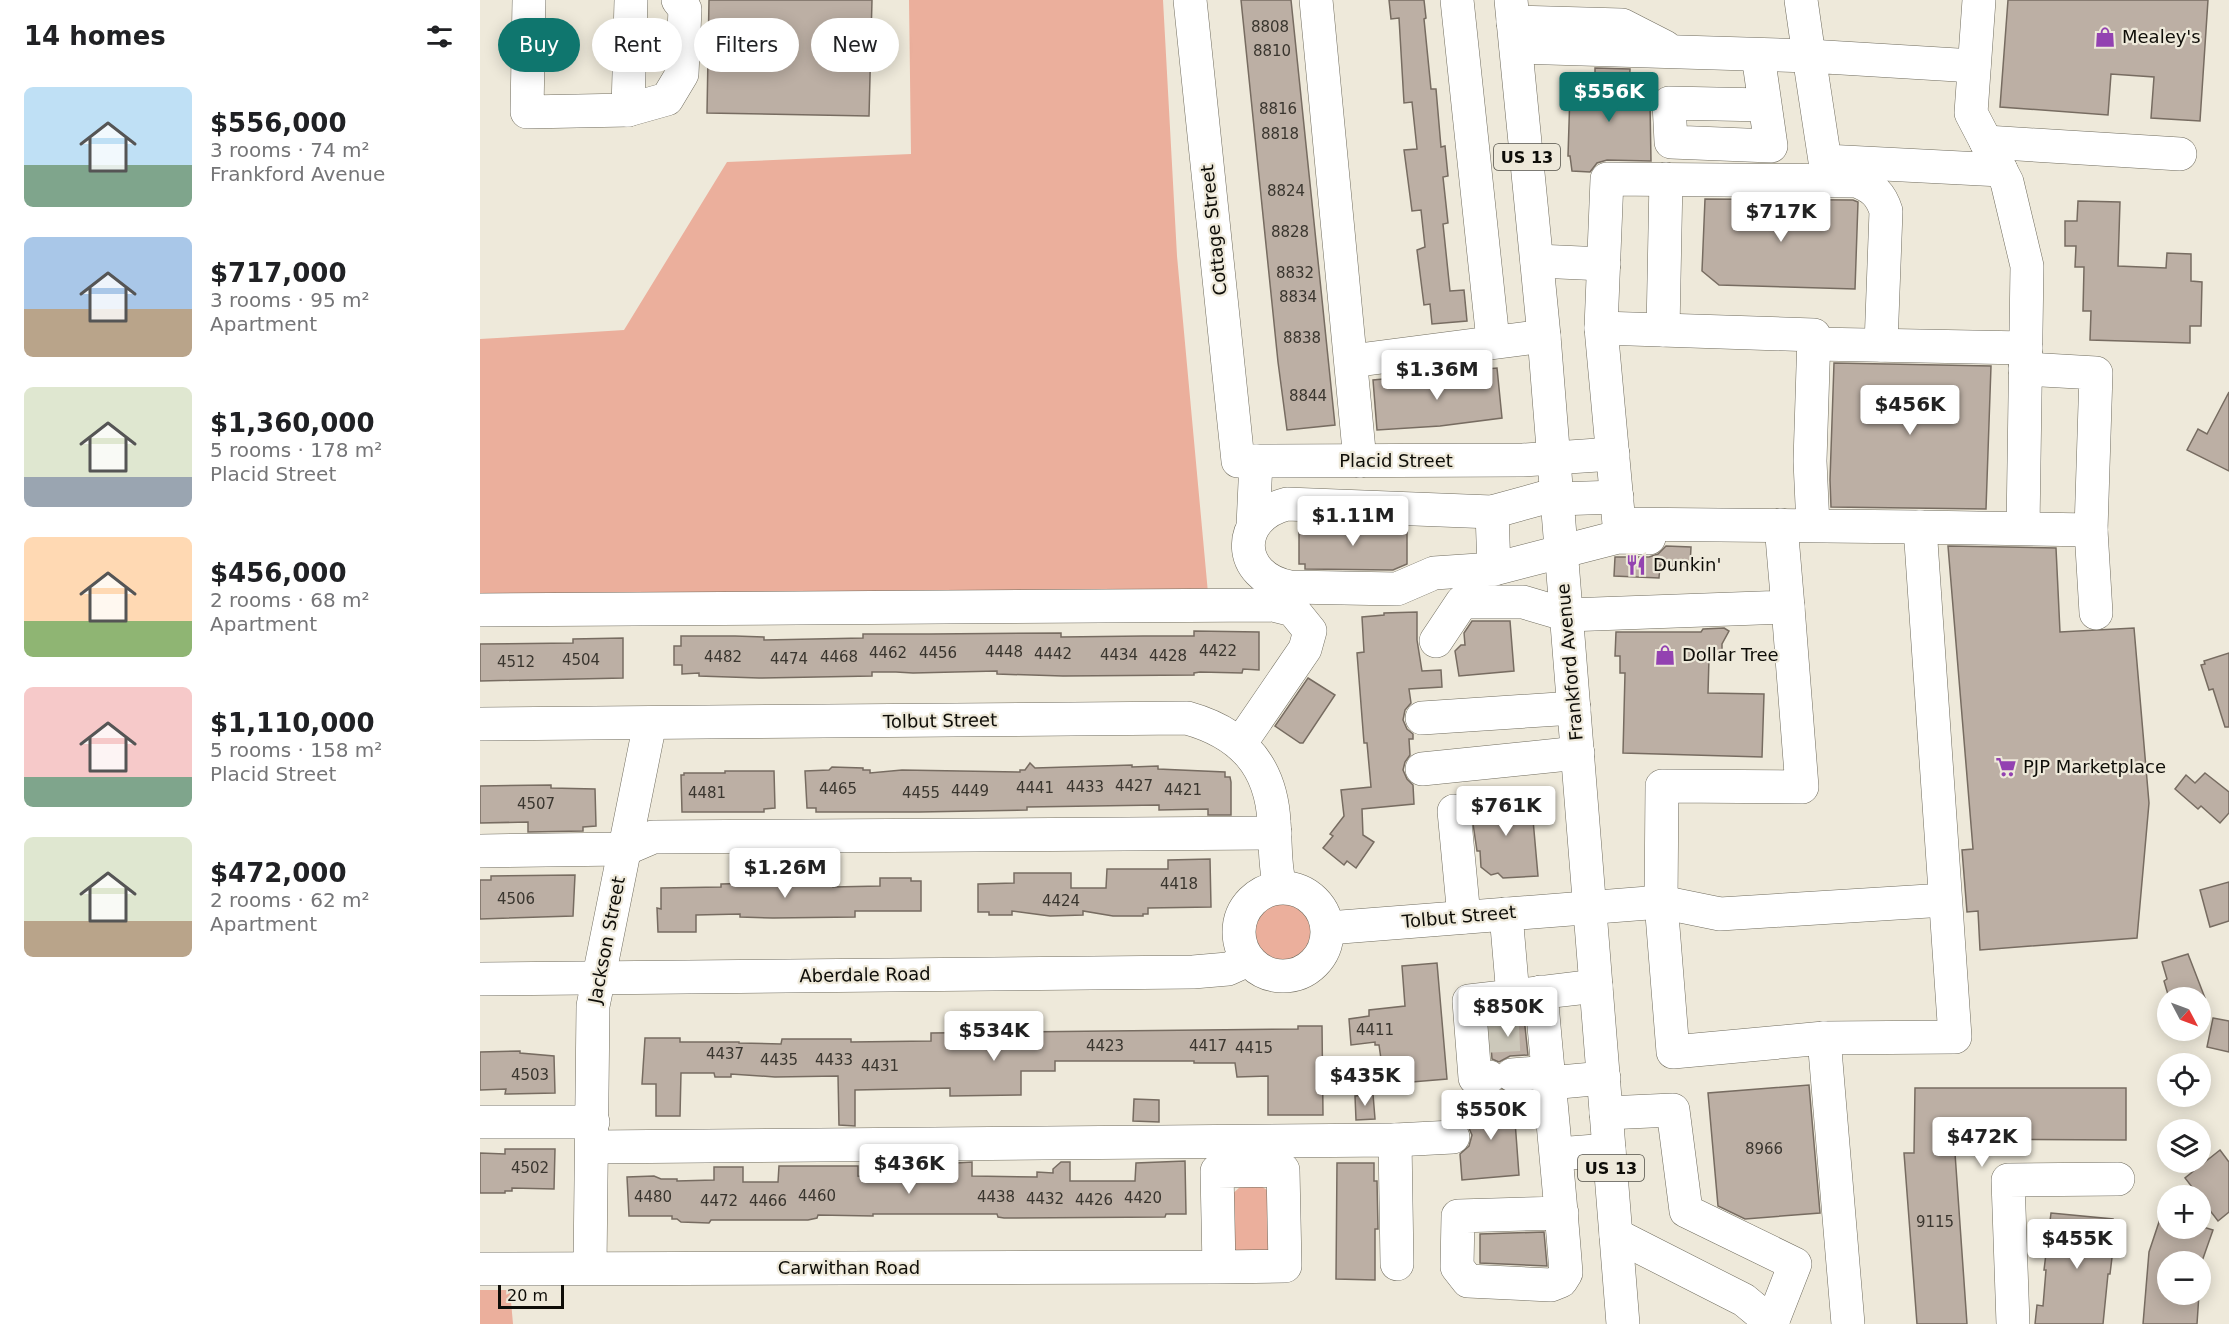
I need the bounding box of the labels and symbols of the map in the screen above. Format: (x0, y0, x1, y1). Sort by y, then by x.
house number: 8808 (1251, 18, 1289, 36)
shop icon: Mealey's (2093, 25, 2117, 49)
place label: Mealey's (2122, 26, 2201, 47)
house number: 8810 (1253, 42, 1291, 60)
pin: $556K (1567, 72, 1651, 123)
house number: 8816 (1259, 100, 1297, 118)
house number: 8818 (1261, 125, 1299, 143)
road number: US 13 (1494, 144, 1560, 170)
street label: Cottage Street (1196, 163, 1231, 297)
house number: 8824 (1267, 182, 1305, 200)
pin: $717K (1739, 192, 1823, 243)
house number: 8828 (1271, 223, 1309, 241)
house number: 8832 (1276, 264, 1314, 282)
house number: 8834 (1279, 288, 1317, 306)
house number: 8838 (1283, 329, 1321, 347)
pin: $1.36M (1388, 350, 1486, 401)
pin: $456K (1868, 385, 1952, 436)
house number: 8844 (1289, 387, 1327, 405)
street label: Placid Street (1339, 450, 1453, 471)
pin: $1.11M (1304, 496, 1402, 547)
restaurant icon: Dunkin' (1624, 553, 1648, 577)
place label: Dunkin' (1653, 554, 1721, 575)
street label: Frankford Avenue (1552, 583, 1587, 742)
house number: 4422 (1199, 642, 1237, 660)
house number: 4448 (985, 643, 1023, 661)
shop icon: Dollar Tree (1653, 643, 1677, 667)
house number: 4462 (869, 644, 907, 662)
house number: 4456 (919, 644, 957, 662)
place label: Dollar Tree (1682, 644, 1779, 665)
house number: 4442 (1034, 645, 1072, 663)
house number: 4434 (1100, 646, 1138, 664)
house number: 4428 (1149, 647, 1187, 665)
house number: 4482 (704, 648, 742, 666)
house number: 4468 (820, 648, 858, 666)
house number: 4474 (770, 650, 808, 668)
house number: 4504 (562, 651, 600, 669)
house number: 4512 (497, 653, 535, 671)
street label: Tolbut Street (882, 709, 997, 732)
supermarket icon: PJP Marketplace (1994, 755, 2018, 779)
place label: PJP Marketplace (2023, 756, 2166, 777)
house number: 4427 (1115, 777, 1153, 795)
house number: 4433 (1066, 778, 1104, 796)
house number: 4441 (1016, 779, 1054, 797)
house number: 4465 (819, 780, 857, 798)
house number: 4421 (1164, 781, 1202, 799)
house number: 4449 (951, 782, 989, 800)
house number: 4481 (688, 784, 726, 802)
house number: 4455 (902, 784, 940, 802)
pin: $761K (1464, 786, 1548, 837)
house number: 4507 (517, 795, 555, 813)
pin: $1.26M (736, 848, 834, 899)
street label: Jackson Street (584, 875, 629, 1006)
house number: 4418 (1160, 875, 1198, 893)
house number: 4506 (497, 890, 535, 908)
house number: 4424 (1042, 892, 1080, 910)
street label: Tolbut Street (1400, 901, 1517, 932)
street label: Aberdale Road (799, 963, 931, 986)
pin: $850K (1466, 987, 1550, 1038)
north arrow (2157, 987, 2211, 1041)
pin: $534K (952, 1011, 1036, 1062)
house number: 4411 (1356, 1021, 1394, 1039)
house number: 4423 (1086, 1037, 1124, 1055)
house number: 4417 (1189, 1037, 1227, 1055)
house number: 4415 (1235, 1039, 1273, 1057)
house number: 4437 (706, 1045, 744, 1063)
house number: 4435 (760, 1051, 798, 1069)
house number: 4433 (815, 1051, 853, 1069)
pin: $435K (1323, 1056, 1407, 1107)
house number: 4431 (861, 1057, 899, 1075)
house number: 4503 (511, 1066, 549, 1084)
pin: $550K (1449, 1090, 1533, 1141)
pin: $472K (1940, 1117, 2024, 1168)
house number: 8966 (1745, 1140, 1783, 1158)
pin: $436K (867, 1144, 951, 1195)
road number: US 13 (1578, 1155, 1644, 1181)
house number: 4502 (511, 1159, 549, 1177)
house number: 4460 (798, 1187, 836, 1205)
house number: 4480 (634, 1188, 672, 1206)
house number: 4438 (977, 1188, 1015, 1206)
house number: 4420 (1124, 1189, 1162, 1207)
house number: 4432 (1026, 1190, 1064, 1208)
house number: 4426 (1075, 1191, 1113, 1209)
house number: 4472 (700, 1192, 738, 1210)
house number: 4466 (749, 1192, 787, 1210)
house number: 9115 (1916, 1213, 1954, 1231)
pin: $455K (2035, 1219, 2119, 1270)
street label: Carwithan Road (778, 1257, 920, 1278)
scale bar (498, 1282, 564, 1310)

